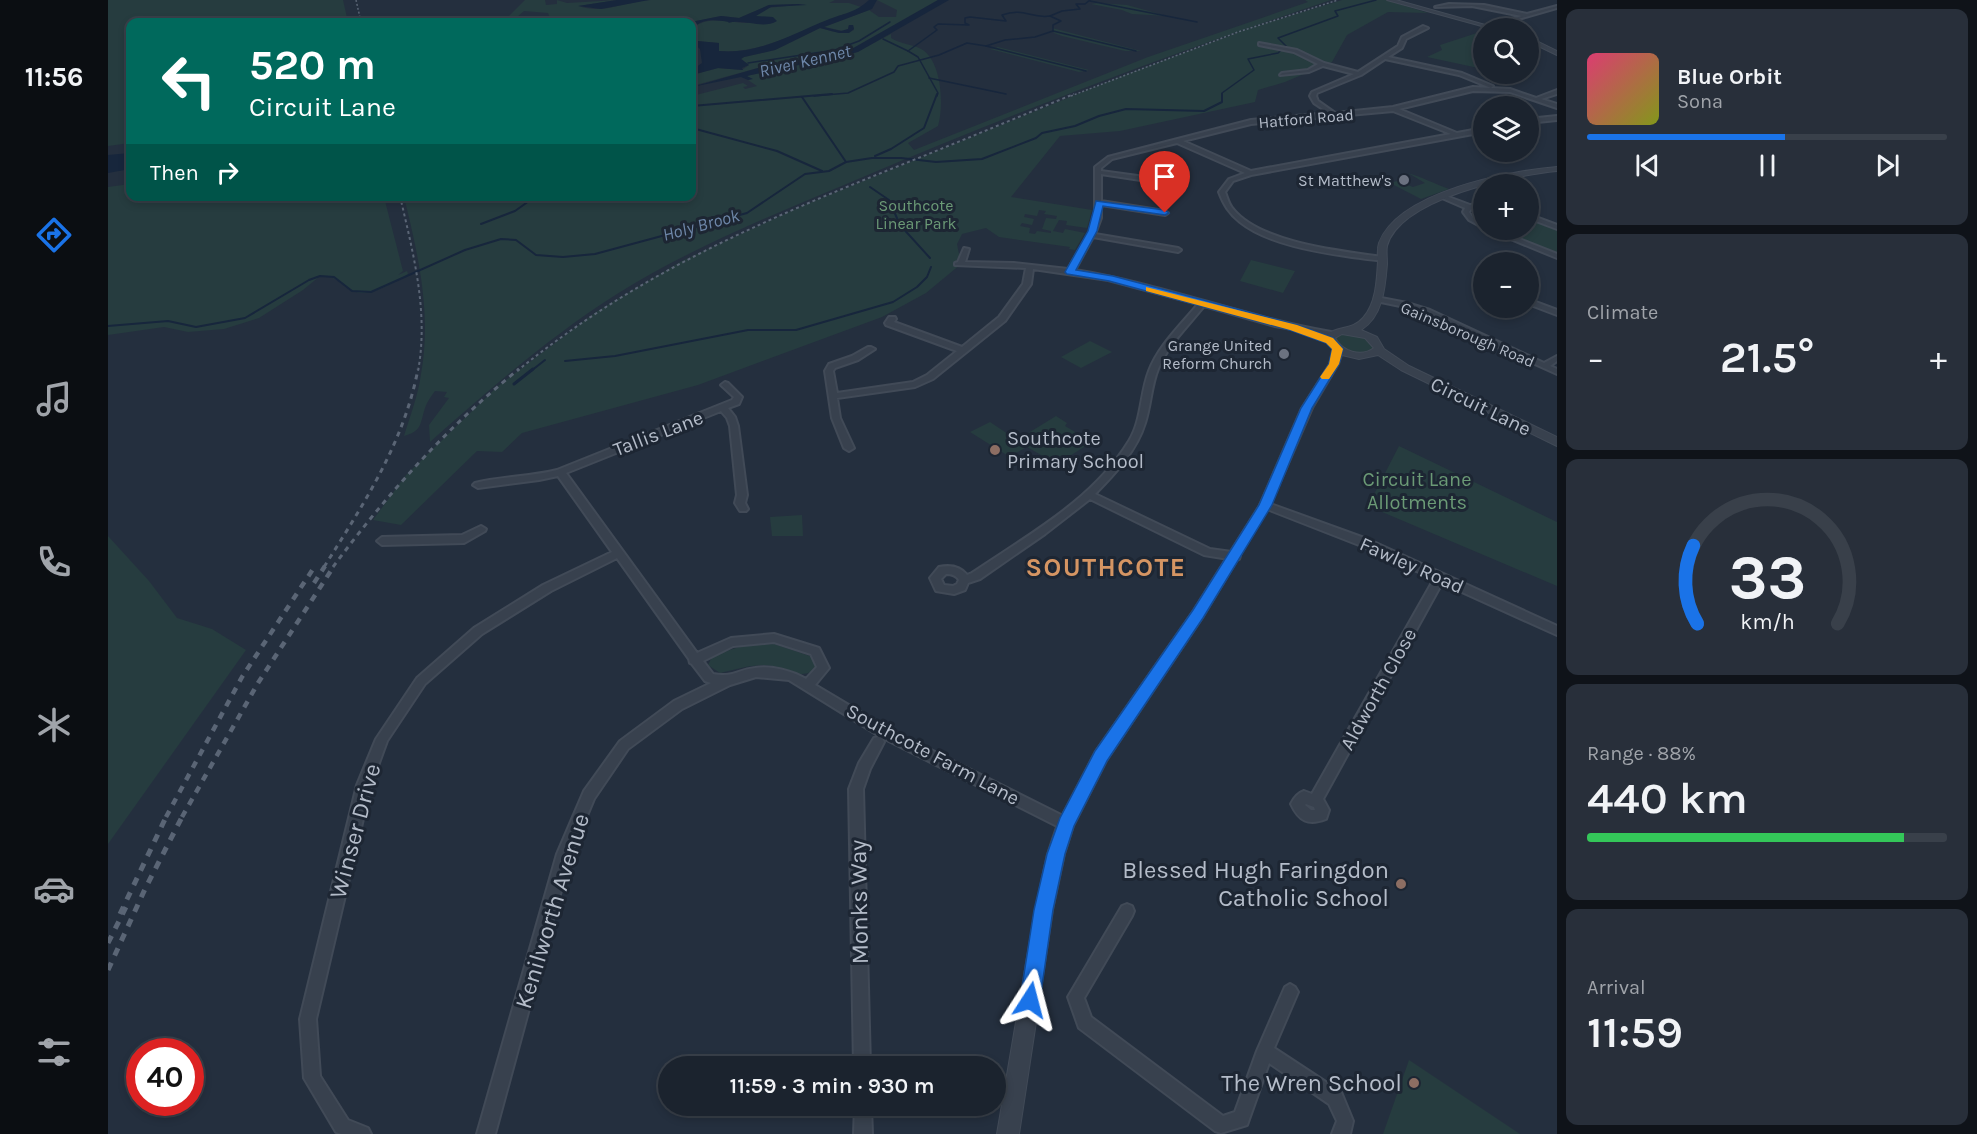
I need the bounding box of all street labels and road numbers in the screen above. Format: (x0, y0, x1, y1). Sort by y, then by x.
street label: Hatford Road (1258, 105, 1355, 132)
street label: Gainsborough Road (1398, 298, 1538, 371)
street label: Circuit Lane (1427, 372, 1535, 441)
street label: Tallis Lane (610, 406, 706, 461)
street label: Fawley Road (1356, 532, 1467, 599)
street label: Aldworth Close (1336, 624, 1421, 754)
street label: Southcote Farm Lane (842, 699, 1023, 810)
street label: Winser Drive (324, 761, 386, 901)
street label: Kenilworth Avenue (509, 810, 595, 1012)
street label: Monks Way (844, 839, 874, 965)

